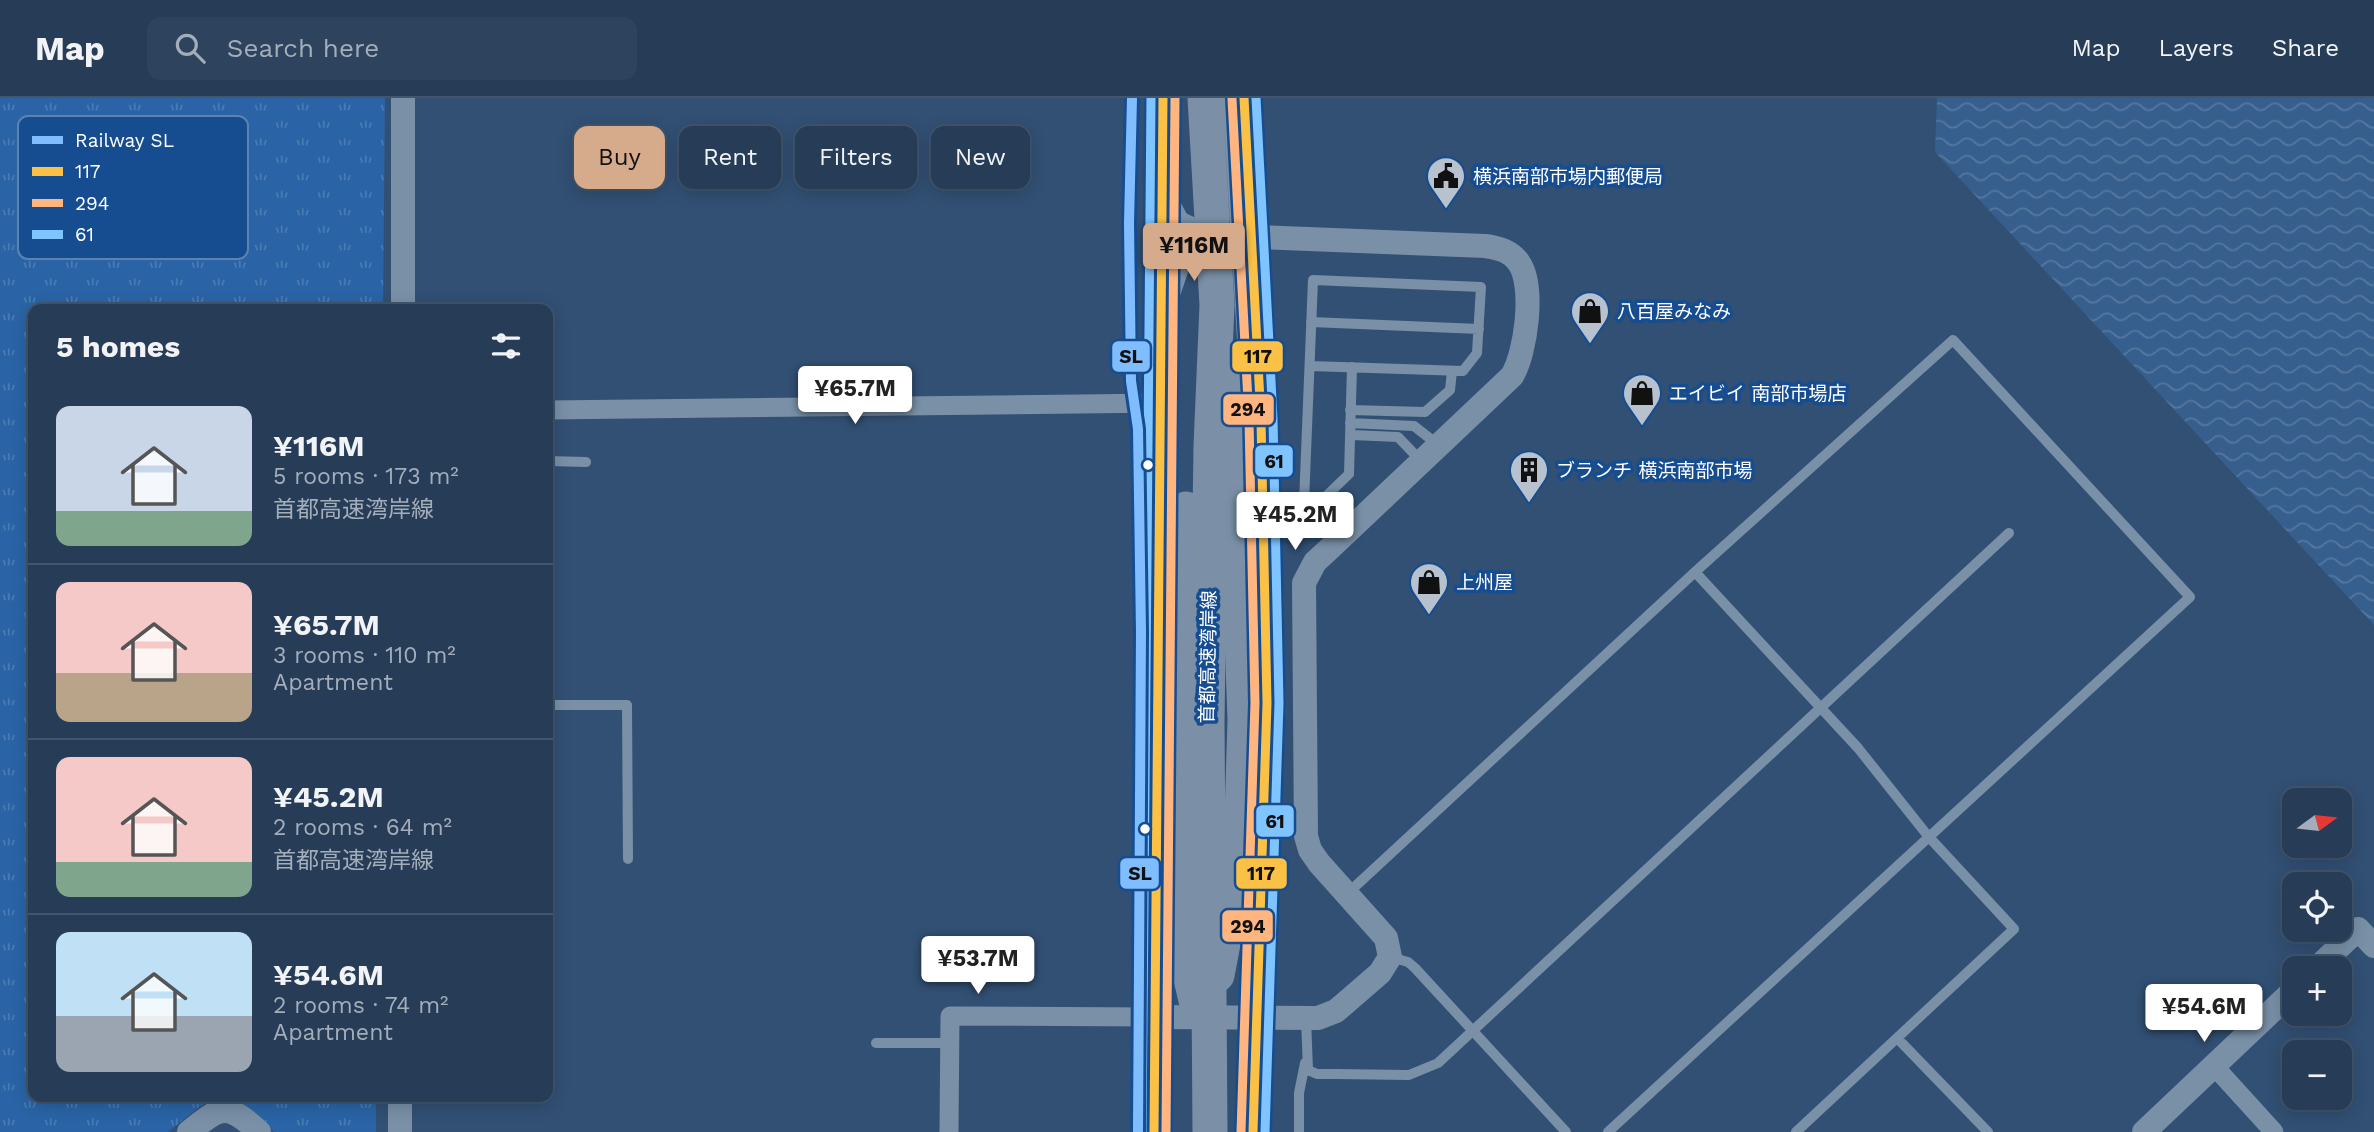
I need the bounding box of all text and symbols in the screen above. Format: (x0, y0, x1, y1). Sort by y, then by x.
search box (147, 17, 637, 80)
text: Map (35, 29, 105, 68)
icon: search (171, 29, 209, 67)
text: Search here (227, 33, 379, 63)
text: Map (2072, 34, 2120, 62)
text: Layers (2158, 34, 2234, 62)
text: Share (2272, 34, 2339, 62)
legend (18, 116, 248, 259)
chip: Buy (574, 126, 665, 189)
chip: Rent (679, 126, 781, 189)
chip: Filters (795, 126, 917, 189)
chip: New (931, 126, 1030, 189)
text: Railway SL (75, 129, 174, 152)
public building icon: 横浜南部市場内郵便局 (1425, 155, 1467, 210)
text: 117 (75, 160, 100, 183)
place label: 横浜南部市場内郵便局 (1473, 165, 1663, 188)
text: 294 (75, 192, 109, 215)
text: 61 (75, 223, 94, 246)
pin: ¥116M (1145, 223, 1243, 283)
text: ¥116M (1159, 232, 1229, 259)
shop icon: 八百屋みなみ (1569, 290, 1611, 345)
place label: 八百屋みなみ (1617, 300, 1731, 323)
icon: filters (487, 327, 525, 365)
text: 5 homes (56, 329, 180, 364)
line badge: SL (1111, 340, 1151, 373)
line badge: 117 (1231, 340, 1284, 373)
text: SL (1119, 345, 1143, 368)
text: 117 (1244, 345, 1272, 368)
pin: ¥65.7M (798, 366, 912, 426)
shop icon: エイビイ 南部市場店 (1621, 372, 1663, 427)
text: ¥65.7M (814, 375, 896, 402)
place label: エイビイ 南部市場店 (1669, 382, 1846, 405)
line badge: 294 (1222, 393, 1275, 426)
text: 294 (1230, 398, 1266, 421)
text: ¥116M (273, 428, 365, 463)
icon: home (112, 434, 196, 518)
line badge: 61 (1254, 444, 1294, 478)
building icon: ブランチ 横浜南部市場 (1508, 449, 1550, 504)
text: 61 (1264, 450, 1284, 473)
unlabelled marker (1141, 458, 1155, 472)
place label: ブランチ 横浜南部市場 (1556, 459, 1752, 482)
text: 5 rooms · 173 m² (273, 463, 459, 490)
pin: ¥45.2M (1238, 492, 1352, 552)
text: 首都高速湾岸線 (273, 496, 434, 523)
text: ¥45.2M (1253, 501, 1337, 528)
shop icon: 上州屋 (1408, 561, 1450, 616)
place label: 上州屋 (1456, 571, 1513, 594)
street label: 首都高速湾岸線 (1195, 590, 1221, 724)
text: ¥65.7M (273, 607, 380, 642)
icon: home (112, 610, 196, 694)
text: 3 rooms · 110 m² (273, 642, 456, 669)
text: Apartment (273, 669, 393, 696)
text: ¥45.2M (273, 779, 384, 814)
icon: home (112, 785, 196, 869)
north arrow (2282, 788, 2352, 858)
map controls (2282, 788, 2352, 1110)
line badge: 61 (1255, 804, 1295, 838)
text: 61 (1265, 810, 1285, 833)
text: 2 rooms · 64 m² (273, 814, 452, 841)
unlabelled marker (1138, 822, 1152, 836)
text: 首都高速湾岸線 (273, 847, 434, 874)
line badge: SL (1119, 857, 1160, 890)
line badge: 117 (1235, 857, 1288, 890)
text: SL (1128, 862, 1152, 885)
text: 117 (1247, 862, 1275, 885)
button: locate (2282, 872, 2352, 942)
line badge: 294 (1221, 909, 1274, 943)
text: 294 (1230, 915, 1266, 938)
pin: ¥53.7M (921, 936, 1035, 996)
text: ¥53.7M (937, 945, 1019, 972)
button: + (2282, 956, 2352, 1026)
text: ¥54.6M (273, 957, 384, 992)
icon: home (112, 960, 196, 1044)
pin: ¥54.6M (2147, 984, 2261, 1044)
text: 2 rooms · 74 m² (273, 992, 448, 1019)
text: ¥54.6M (2161, 993, 2247, 1020)
text: Apartment (273, 1019, 393, 1046)
button: − (2282, 1040, 2352, 1110)

